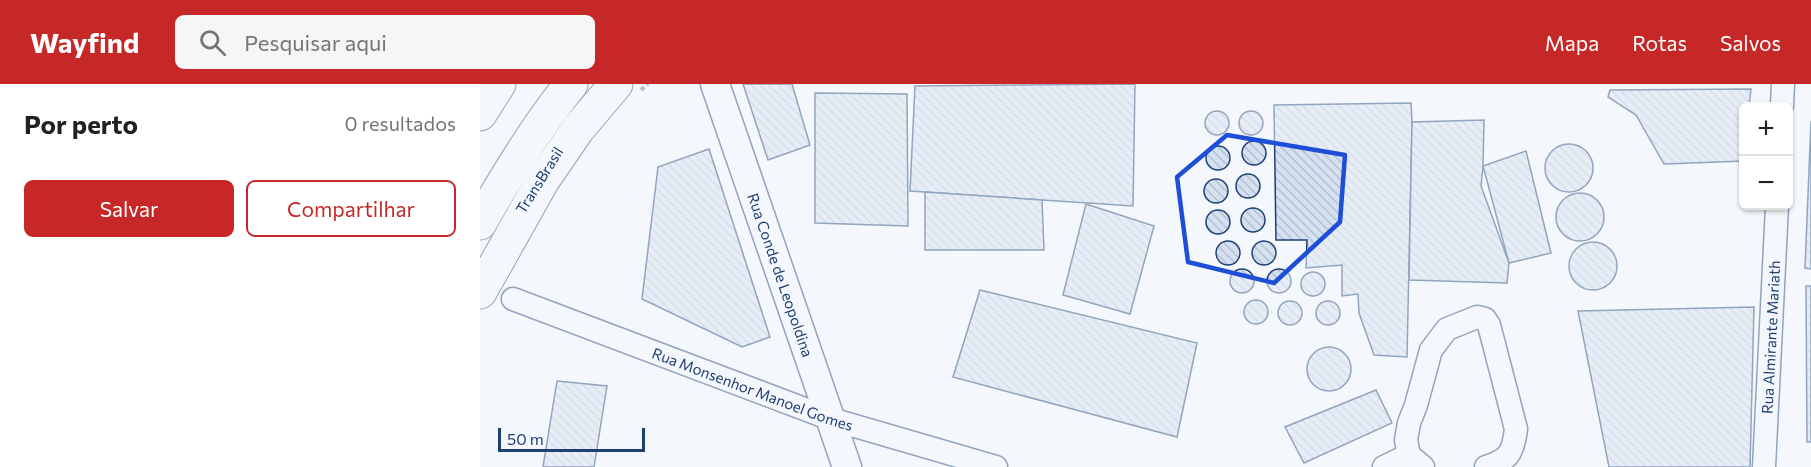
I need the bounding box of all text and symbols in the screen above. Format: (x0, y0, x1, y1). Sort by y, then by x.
search box (175, 15, 595, 69)
text: Wayfind (30, 25, 139, 59)
icon: search (196, 26, 229, 59)
text: Pesquisar aqui (244, 29, 387, 56)
text: Mapa (1545, 30, 1599, 55)
text: Rotas (1632, 30, 1687, 55)
text: Salvos (1720, 30, 1781, 55)
map controls (1739, 102, 1793, 210)
button: + (1739, 102, 1793, 156)
text: Por perto (24, 108, 138, 139)
text: 0 resultados (345, 111, 456, 135)
street label: TransBrasil (511, 143, 567, 217)
button: − (1739, 156, 1793, 210)
button: Salvar (24, 180, 234, 237)
button: Compartilhar (246, 180, 456, 237)
street label: Rua Conde de Leopoldina (744, 191, 817, 359)
street label: Rua Almirante Mariath (1758, 260, 1783, 414)
street label: Rua Monsenhor Manoel Gomes (650, 343, 855, 434)
scale bar (498, 425, 645, 452)
text: 50 m (507, 429, 544, 448)

